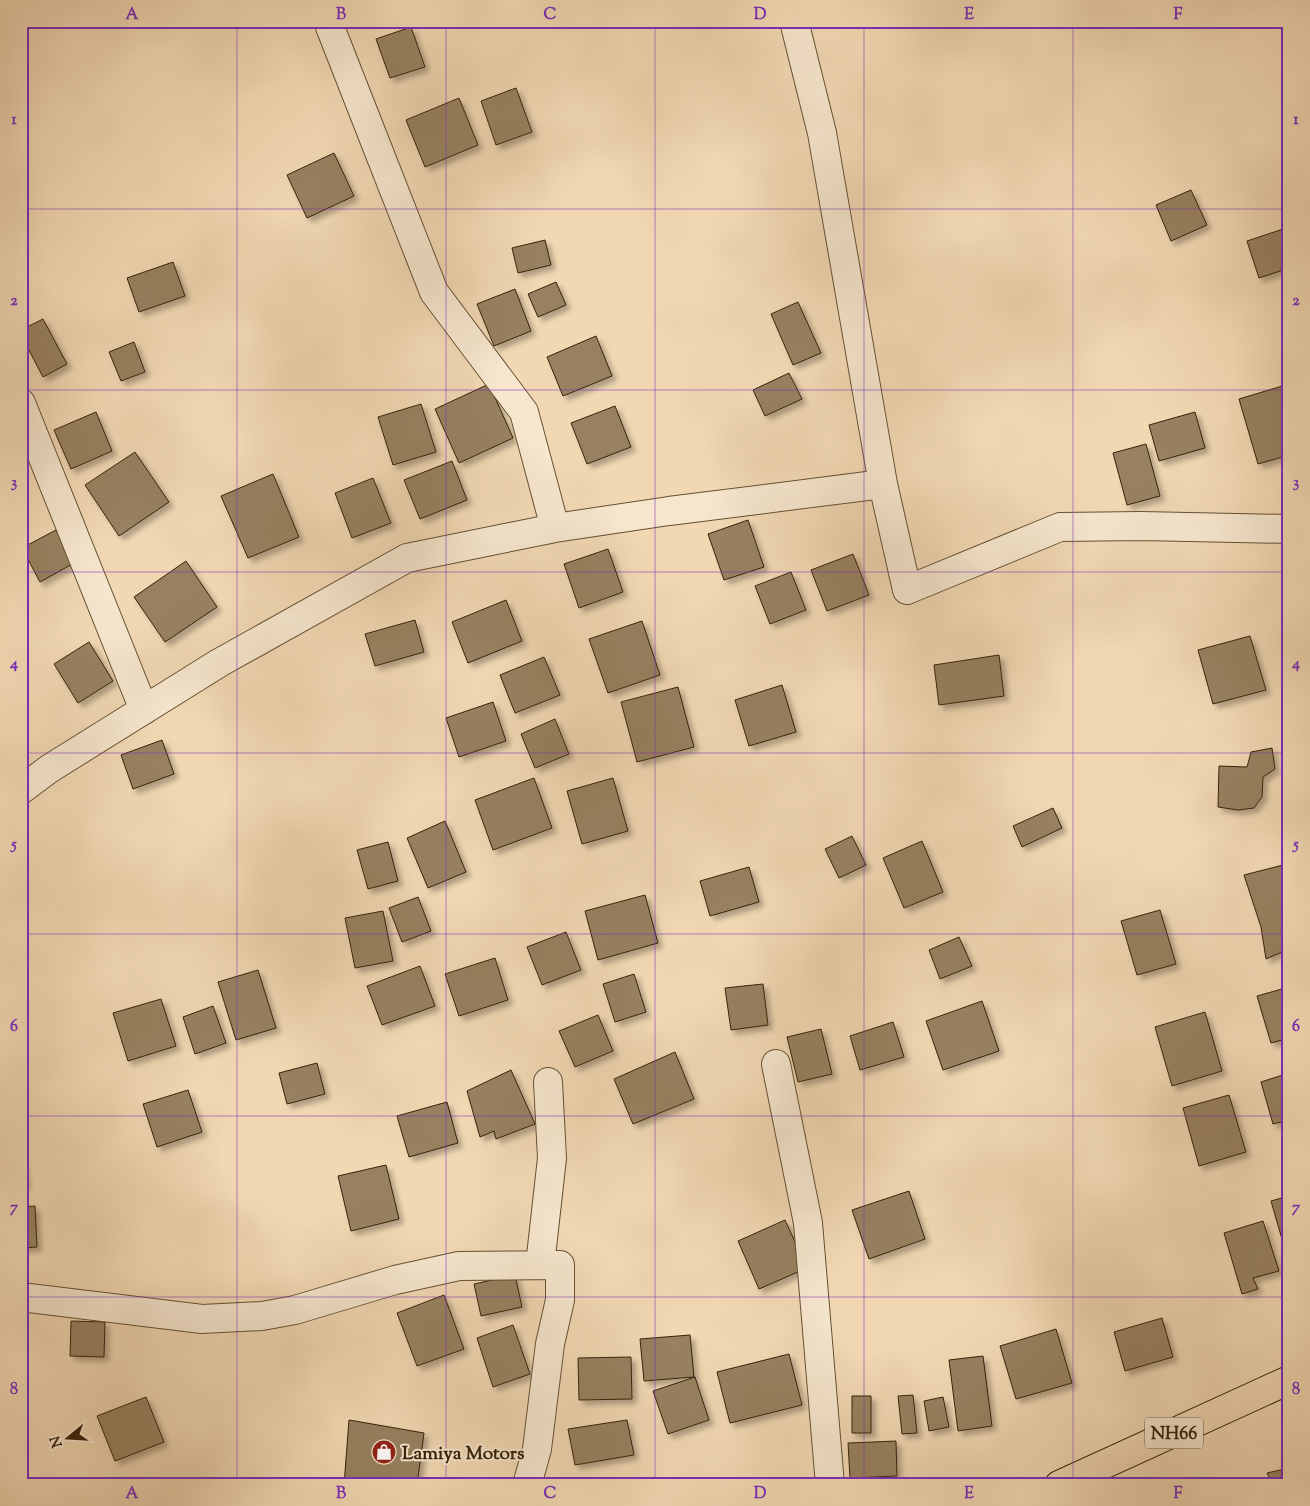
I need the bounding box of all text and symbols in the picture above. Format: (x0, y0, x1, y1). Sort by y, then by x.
text: A (126, 4, 139, 27)
text: B (336, 4, 346, 27)
text: C (544, 4, 557, 27)
text: D (754, 4, 767, 27)
text: E (964, 4, 974, 27)
text: F (1174, 4, 1183, 27)
text: 1 (11, 109, 17, 132)
text: 1 (1293, 109, 1299, 132)
text: 2 (10, 290, 18, 313)
text: 2 (1292, 290, 1300, 313)
text: 3 (11, 472, 18, 495)
text: 3 (1293, 472, 1300, 495)
text: 4 (9, 653, 18, 676)
text: 4 (1291, 653, 1300, 676)
text: 5 (9, 834, 17, 857)
text: 5 (1291, 834, 1299, 857)
text: 6 (10, 1016, 18, 1039)
text: 6 (1292, 1016, 1300, 1039)
text: 7 (10, 1197, 19, 1220)
text: 7 (1292, 1197, 1301, 1220)
text: 8 (10, 1379, 18, 1402)
text: 8 (1292, 1379, 1300, 1402)
north arrow (42, 1414, 92, 1464)
road number: NH66 (1145, 1418, 1203, 1449)
text: N (46, 1433, 69, 1450)
shop icon: Lamiya Motors (371, 1439, 397, 1465)
place label: Lamiya Motors (402, 1441, 525, 1468)
text: A (126, 1483, 139, 1506)
text: B (336, 1483, 346, 1506)
text: C (544, 1483, 557, 1506)
text: D (754, 1483, 767, 1506)
text: E (964, 1483, 974, 1506)
text: F (1174, 1483, 1183, 1506)

